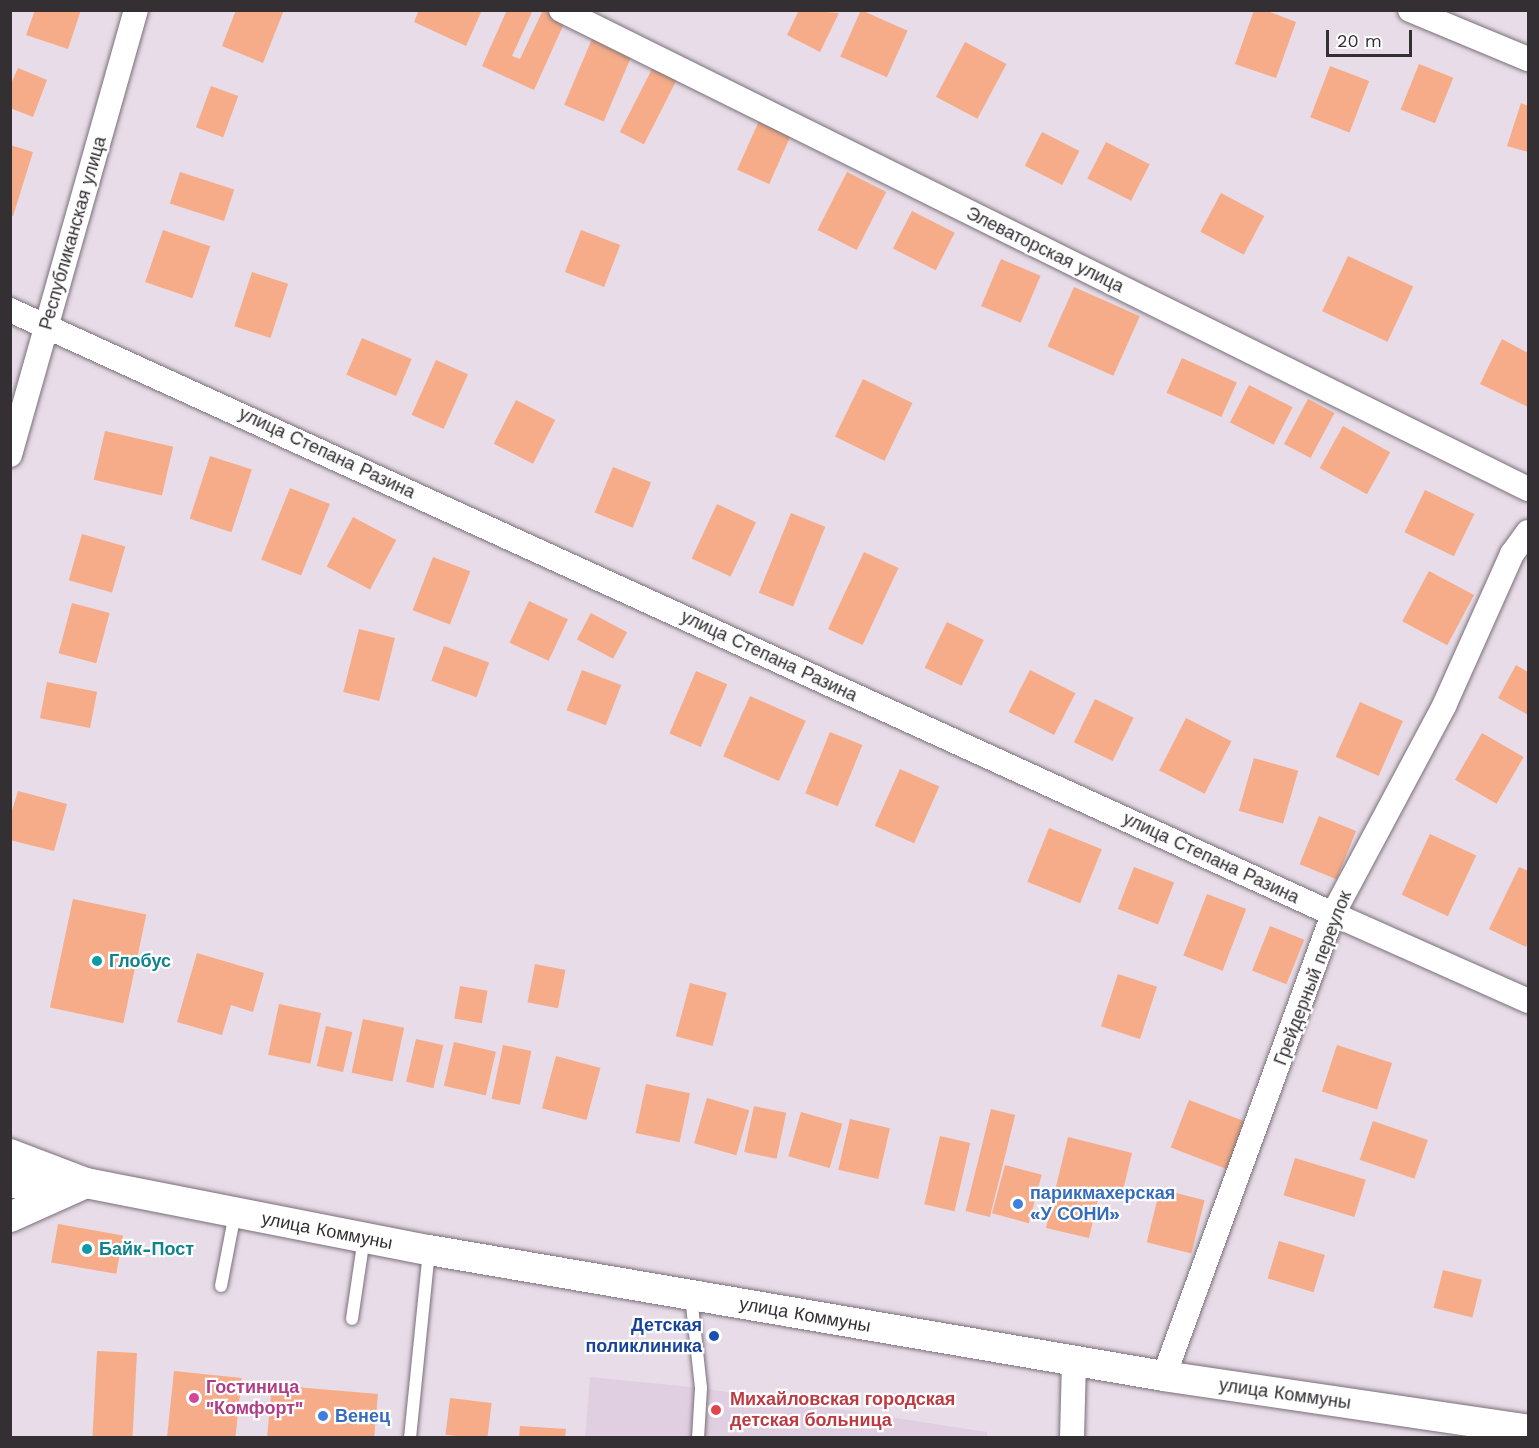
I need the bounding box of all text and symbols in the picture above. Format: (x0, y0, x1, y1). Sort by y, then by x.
scale bar (1329, 18, 1414, 56)
text: 20 m (1337, 30, 1382, 51)
street label: Республиканская улица (35, 134, 111, 332)
street label: Элеваторская улица (963, 202, 1127, 298)
street label: улица Степана Разина (235, 403, 419, 503)
street label: улица Степана Разина (677, 606, 861, 706)
street label: улица Степана Разина (1119, 808, 1303, 908)
street label: Грейдерный переулок (1270, 888, 1356, 1068)
place label: Глобус (109, 950, 171, 972)
marker: Глобус (90, 954, 104, 968)
place label: парикмахерская «У СОНИ» (1030, 1183, 1175, 1226)
marker: парикмахерская «У СОНИ» (1011, 1197, 1025, 1211)
street label: улица Коммуны (260, 1208, 394, 1254)
place label: Байк-Пост (99, 1238, 194, 1260)
marker: Байк-Пост (80, 1242, 94, 1256)
street label: улица Коммуны (738, 1293, 872, 1337)
place label: Детская поликлиника (585, 1315, 702, 1358)
marker: Детская поликлиника (707, 1329, 721, 1343)
street label: улица Коммуны (1218, 1374, 1352, 1414)
place label: Гостиница "Комфорт" (206, 1377, 303, 1420)
place label: Михайловская городская детская больница (730, 1389, 955, 1432)
marker: Гостиница "Комфорт" (187, 1391, 201, 1405)
marker: Михайловская городская детская больница (707, 1401, 725, 1419)
place label: Венец (335, 1405, 390, 1427)
marker: Венец (316, 1409, 330, 1423)

